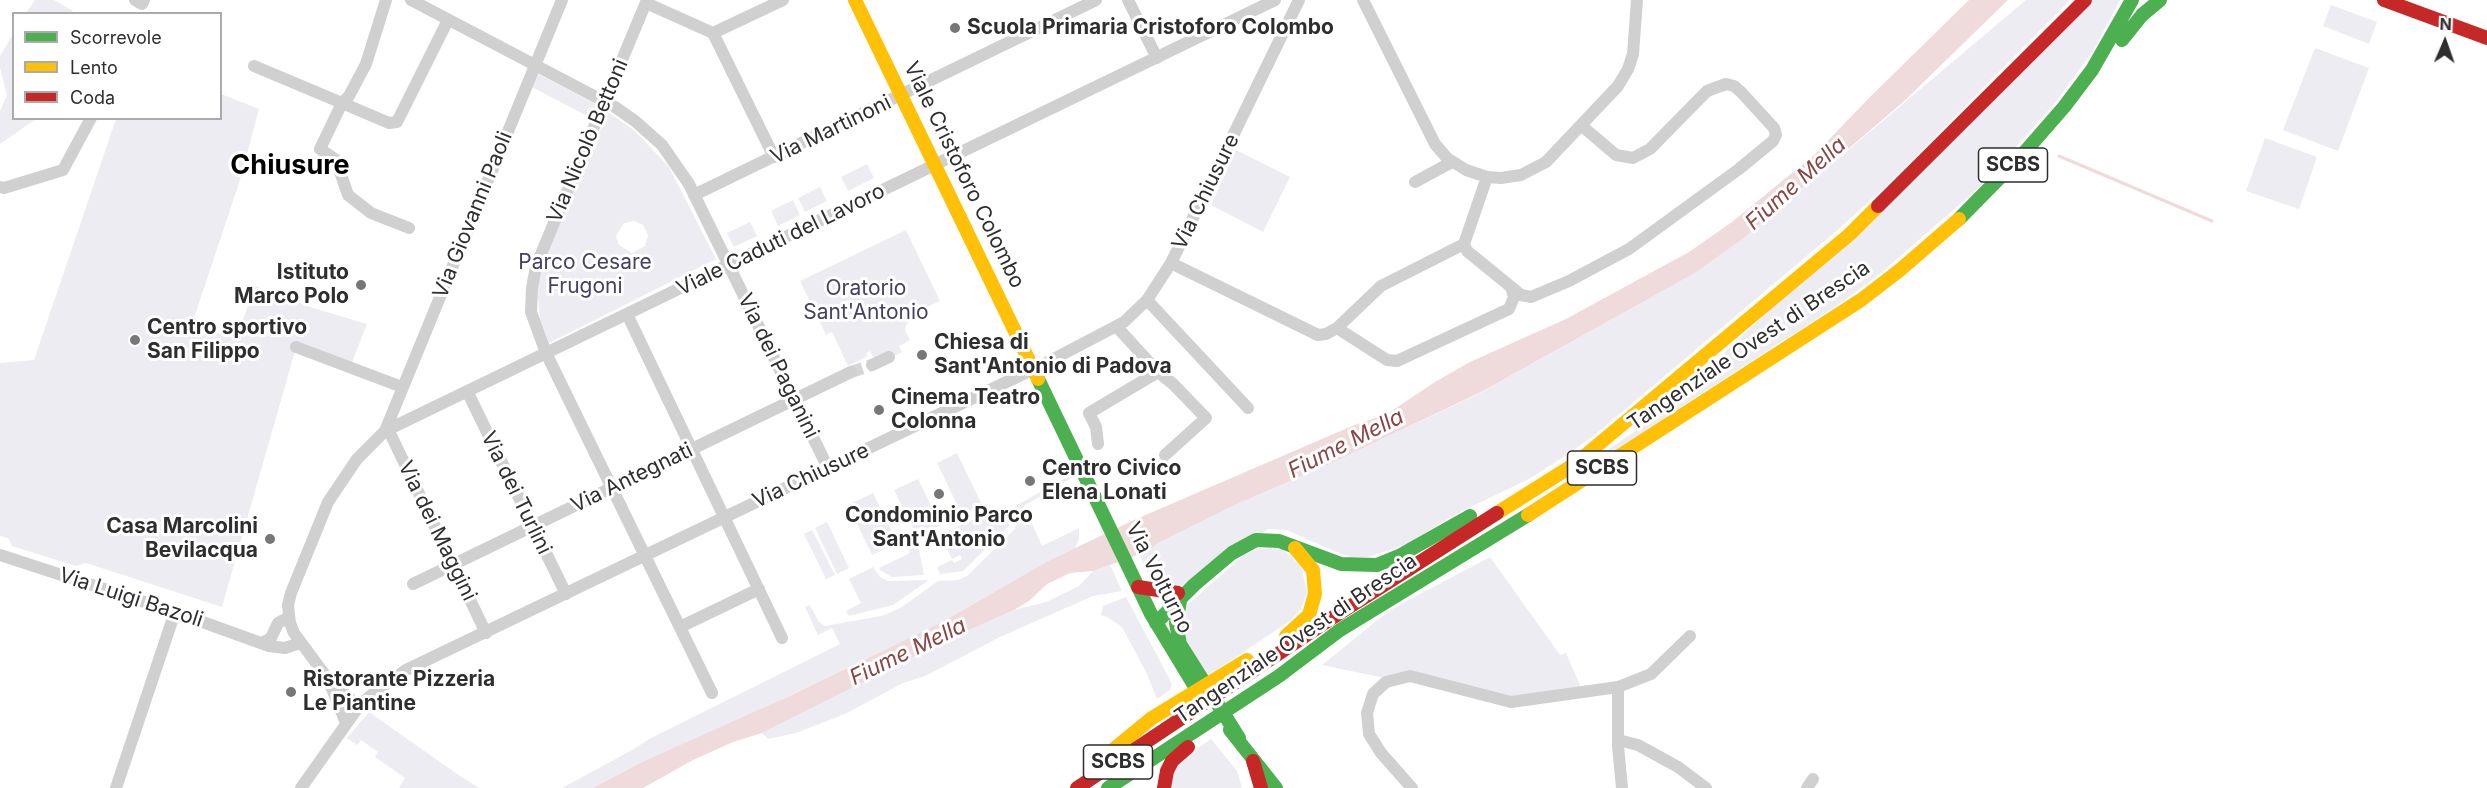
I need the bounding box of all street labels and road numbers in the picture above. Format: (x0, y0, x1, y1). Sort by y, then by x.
street label: Via Nicolò Bettoni (542, 55, 634, 227)
street label: Viale Cristoforo Colombo (898, 58, 1030, 292)
street label: Via Martinoni (767, 90, 895, 170)
street label: Via Giovanni Paoli (428, 128, 518, 302)
street label: Via Chiusure (1167, 130, 1245, 254)
road number: SCBS (1978, 148, 2048, 182)
street label: Viale Caduti del Lavoro (673, 179, 889, 301)
street label: Tangenziale Ovest di Brescia (1623, 255, 1875, 437)
street label: Via dei Paganini (732, 289, 824, 443)
street label: Via dei Turlini (475, 427, 557, 559)
street label: Via Antegnati (567, 438, 697, 518)
street label: Via Chiusure (749, 438, 873, 514)
road number: SCBS (1568, 451, 1636, 485)
street label: Via dei Maggini (392, 457, 482, 605)
street label: Via Volturno (1120, 518, 1198, 638)
street label: Tangenziale Ovest di Brescia (1170, 548, 1422, 730)
street label: Via Luigi Bazoli (56, 563, 206, 633)
road number: SCBS (1084, 745, 1152, 779)

